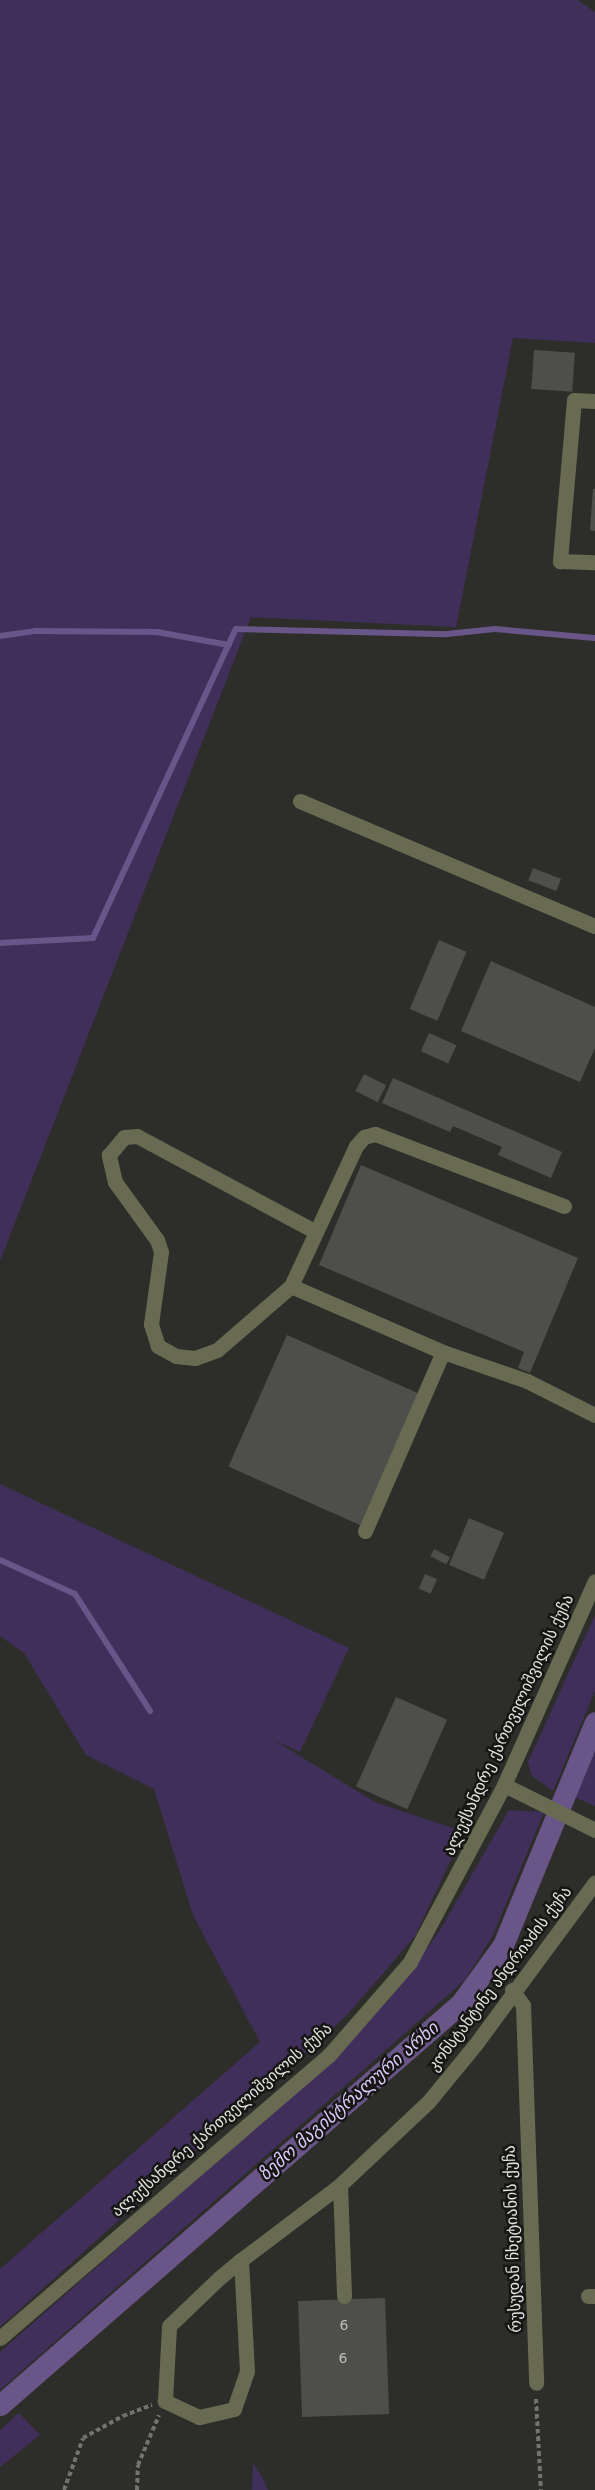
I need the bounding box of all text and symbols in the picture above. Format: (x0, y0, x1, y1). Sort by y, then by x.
street label: ალექსანდრე ქართველიშვილის ქუჩა (440, 1592, 578, 1858)
street label: კონსტანტინე ანდრიაძის ქუჩა (424, 1883, 576, 2075)
water label: ზემო მაგისტრალური არხი (255, 2017, 443, 2185)
street label: ალექსანდრე ქართველიშვილის ქუჩა (108, 2019, 336, 2221)
street label: რუსუდან ჩხეტიანის ქუჩა (500, 2145, 526, 2333)
house number: 6 (340, 2317, 348, 2333)
house number: 6 (339, 2350, 347, 2366)

